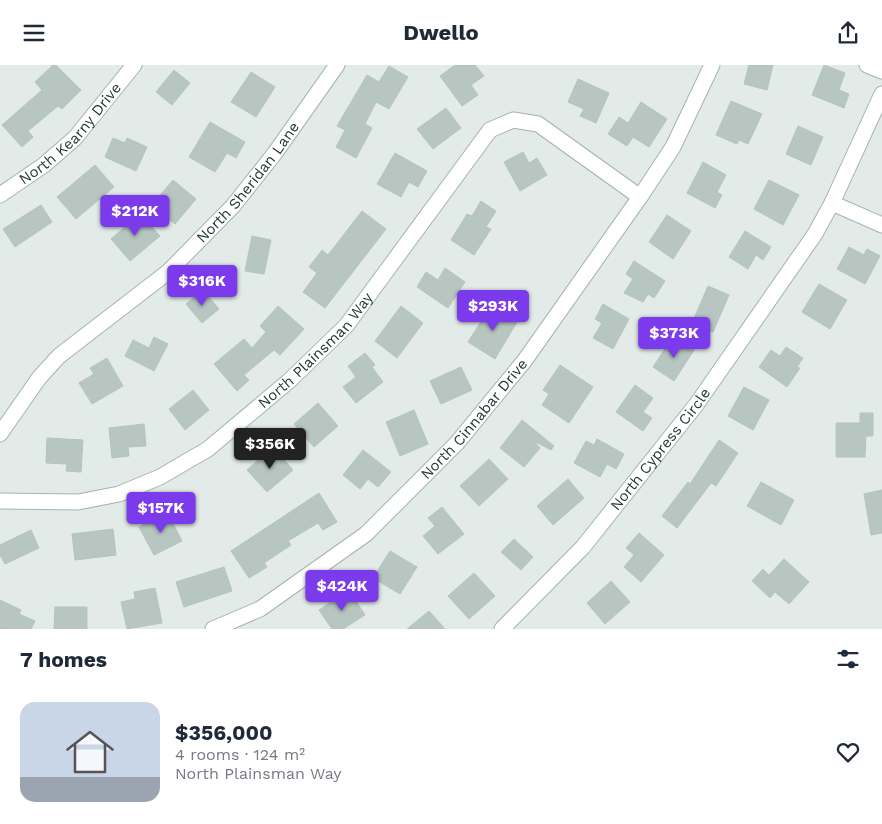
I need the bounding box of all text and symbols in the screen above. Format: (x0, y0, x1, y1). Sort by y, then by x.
icon: menu (20, 19, 48, 47)
icon: share (834, 19, 862, 47)
text: Dwello (403, 20, 479, 45)
street label: North Kearny Drive (16, 79, 125, 188)
street label: North Sheridan Lane (193, 118, 303, 247)
pin: $212K (100, 195, 170, 237)
text: $212K (111, 201, 159, 220)
pin: $316K (167, 265, 237, 307)
text: $316K (178, 271, 226, 290)
street label: North Plainsman Way (254, 289, 377, 412)
pin: $293K (458, 289, 528, 332)
text: $293K (468, 296, 518, 315)
pin: $373K (639, 317, 709, 359)
text: $373K (649, 323, 699, 342)
street label: North Cinnabar Drive (417, 355, 531, 483)
street label: North Cypress Circle (607, 384, 714, 514)
pin: $356K (235, 427, 305, 470)
text: $356K (245, 434, 295, 453)
pin: $157K (126, 491, 196, 534)
text: $157K (138, 498, 184, 517)
pin: $424K (307, 569, 377, 612)
text: $424K (316, 576, 368, 595)
icon: filters (834, 645, 862, 673)
text: 7 homes (20, 647, 107, 672)
text: $356,000 (175, 720, 273, 745)
icon: home (60, 722, 120, 782)
icon: heart (834, 738, 862, 766)
text: 4 rooms · 124 m² (175, 745, 305, 764)
text: North Plainsman Way (175, 764, 342, 783)

